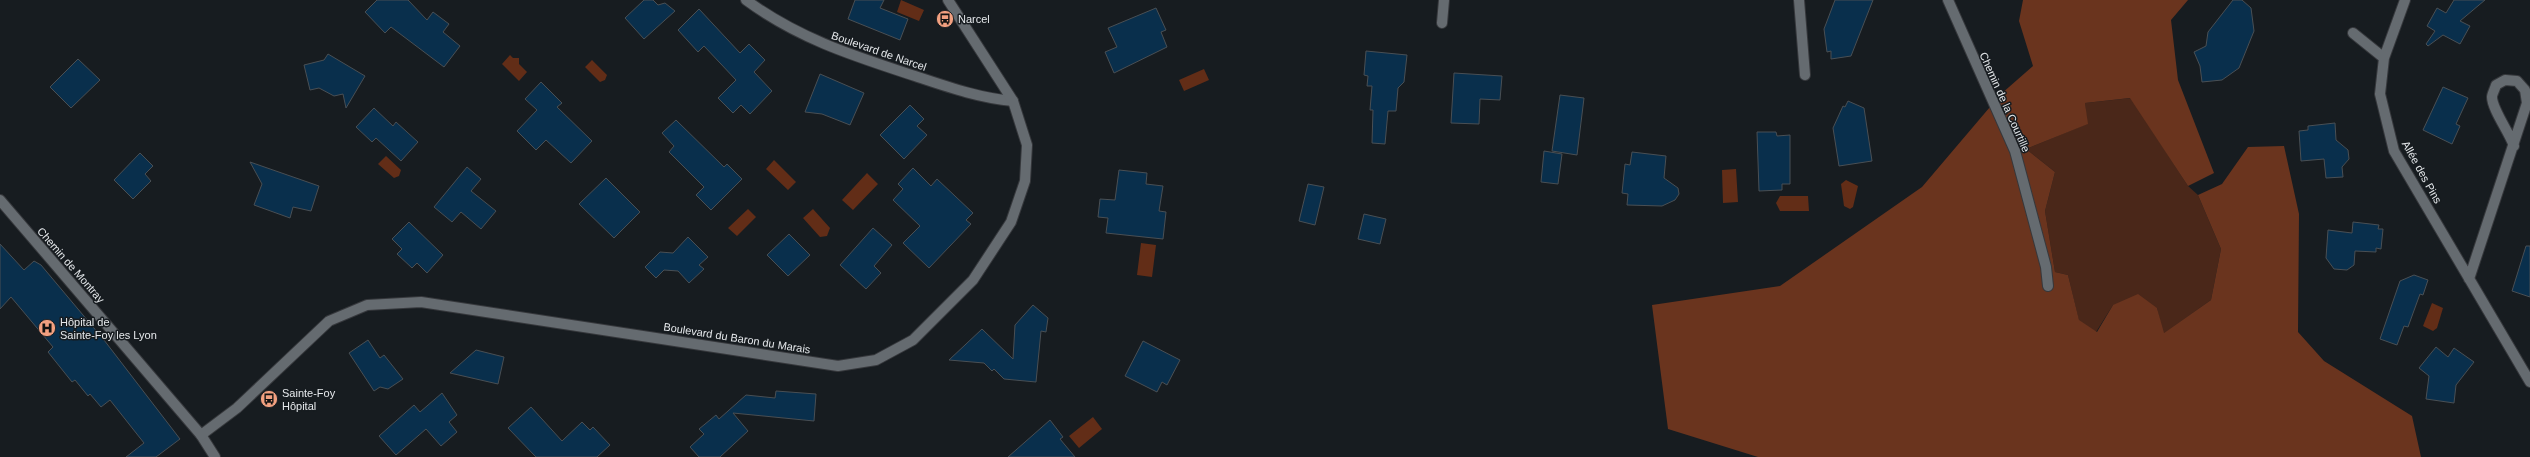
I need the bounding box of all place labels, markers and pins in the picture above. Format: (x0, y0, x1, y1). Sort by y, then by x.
bus stop icon: Narcel (935, 9, 955, 29)
place label: Narcel (958, 13, 990, 25)
place label: Hôpital de Sainte-Foy les Lyon (60, 316, 157, 341)
hospital icon: Hôpital de Sainte-Foy les Lyon (37, 318, 57, 338)
place label: Sainte-Foy Hôpital (282, 387, 336, 412)
bus stop icon: Sainte-Foy Hôpital (259, 389, 279, 409)

